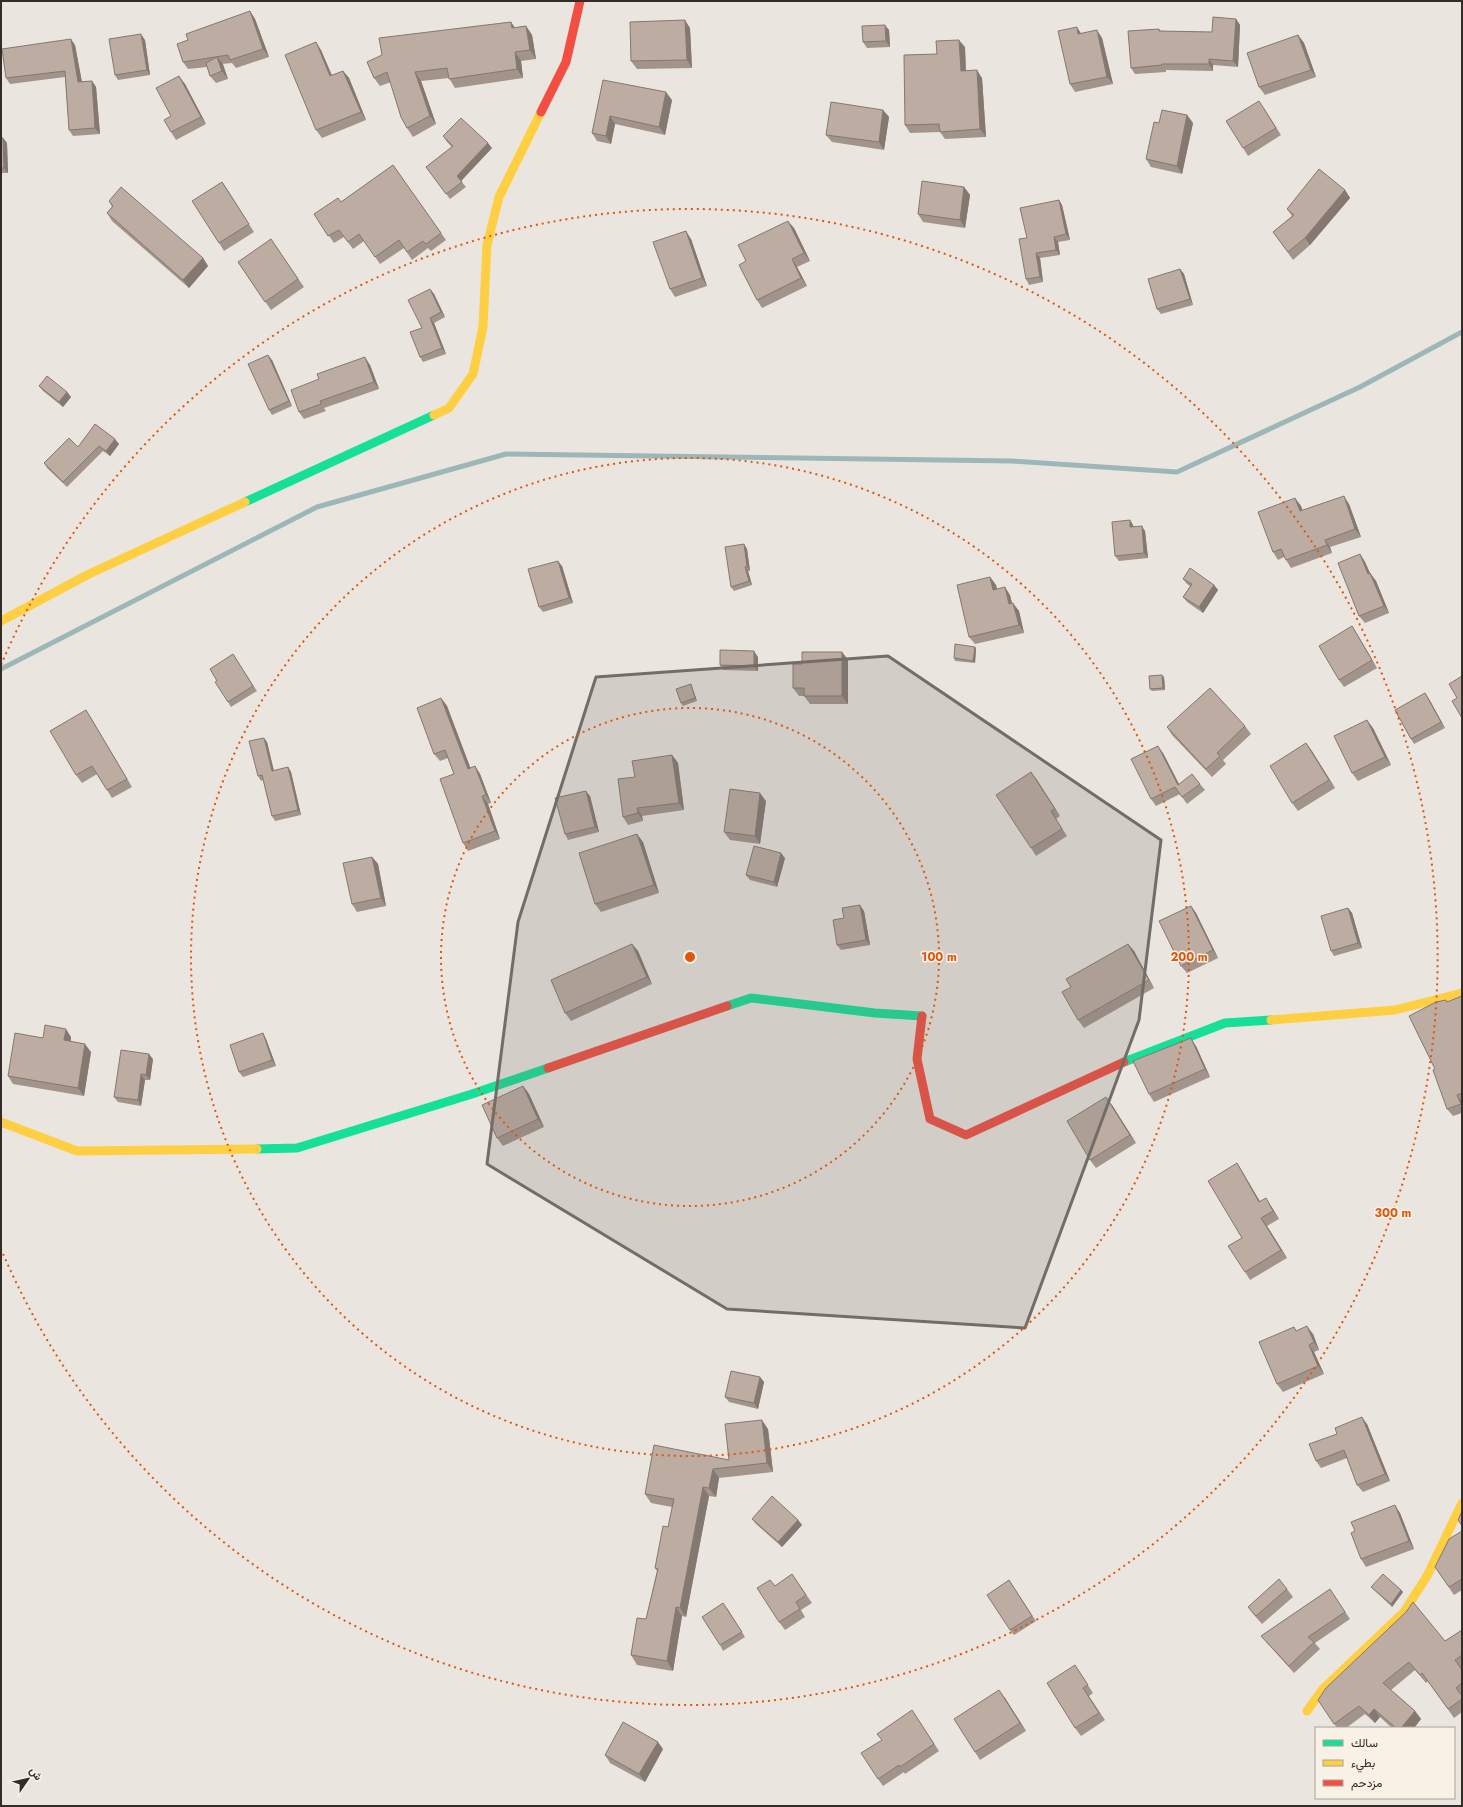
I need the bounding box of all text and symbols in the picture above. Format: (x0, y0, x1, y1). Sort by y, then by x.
text: 100 m (921, 948, 957, 966)
text: 200 m (1170, 948, 1208, 966)
centre of rings (683, 950, 697, 964)
text: 300 m (1375, 1204, 1412, 1222)
legend (1315, 1727, 1455, 1799)
text: سالك (1351, 1734, 1378, 1752)
text: بطيء (1351, 1754, 1375, 1773)
north arrow (8, 1759, 48, 1799)
text: ش (26, 1763, 47, 1783)
text: مزدحم (1351, 1774, 1382, 1792)

